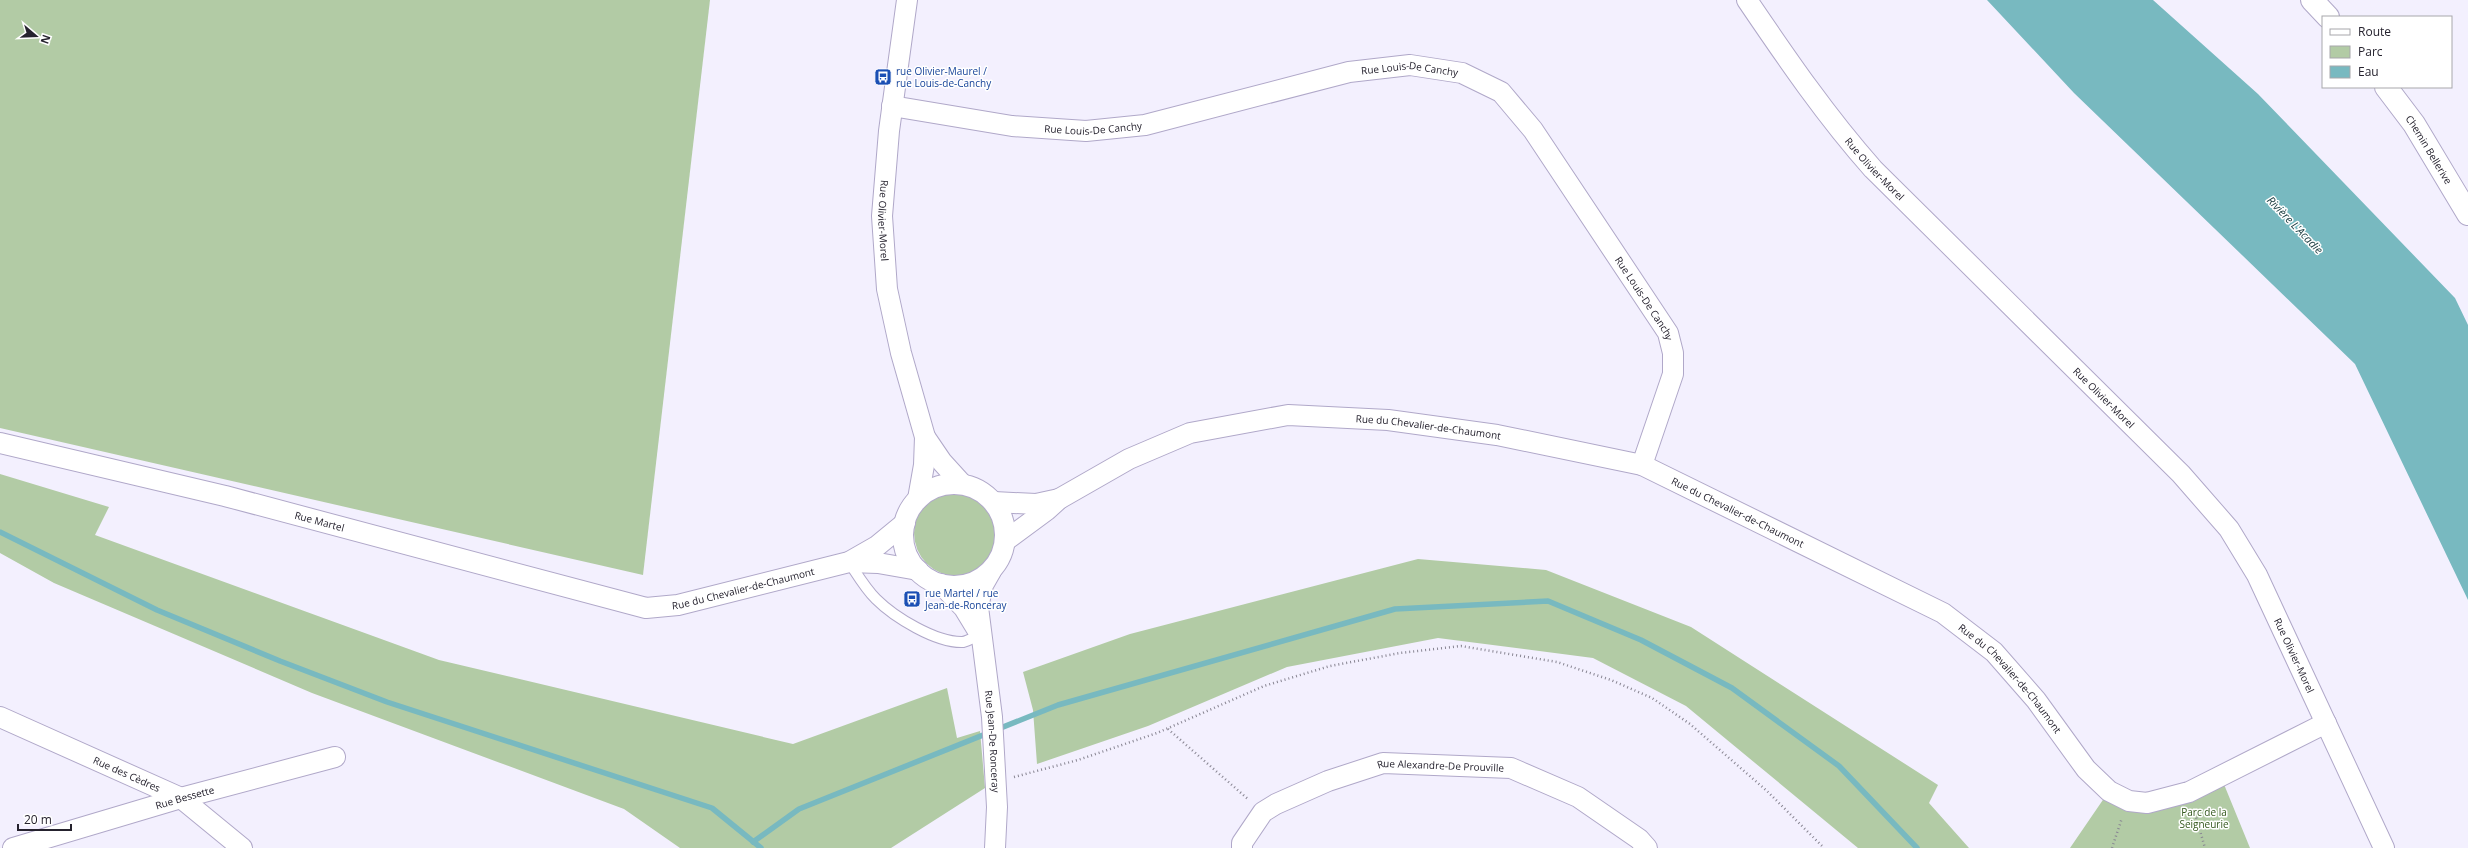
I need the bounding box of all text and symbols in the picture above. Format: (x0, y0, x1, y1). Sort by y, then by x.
north arrow (16, 16, 56, 56)
legend (2322, 16, 2452, 88)
text: Route (2358, 23, 2391, 40)
text: N (37, 33, 54, 46)
text: Parc (2358, 43, 2383, 60)
street label: Rue Louis-De Canchy (1360, 58, 1460, 79)
text: Eau (2358, 63, 2379, 80)
place label: rue Olivier-Maurel / rue Louis-de-Canchy (896, 64, 992, 90)
bus stop icon: rue Olivier-Maurel / rue Louis-de-Canchy (873, 67, 893, 87)
street label: Chemin Bellerive (2403, 112, 2456, 187)
street label: Rue Louis-De Canchy (1044, 118, 1144, 138)
street label: Rue Olivier-Morel (1842, 134, 1907, 203)
street label: Rue Olivier-Morel (875, 179, 892, 261)
water label: Rivière L'Acadie (2264, 193, 2327, 257)
street label: Rue Louis-De Canchy (1612, 254, 1677, 343)
street label: Rue Olivier-Morel (2070, 364, 2138, 431)
street label: Rue du Chevalier-de-Chaumont (1355, 411, 1503, 443)
street label: Rue du Chevalier-de-Chaumont (1669, 474, 1807, 551)
street label: Rue Martel (293, 508, 346, 534)
street label: Rue du Chevalier-de-Chaumont (671, 564, 816, 613)
place label: rue Martel / rue Jean-de-Ronceray (924, 586, 1008, 612)
bus stop icon: rue Martel / rue Jean-de-Ronceray (902, 589, 922, 609)
street label: Rue Olivier-Morel (2271, 616, 2318, 695)
street label: Rue du Chevalier-de-Chaumont (1956, 620, 2065, 736)
street label: Rue Jean-De Ronceray (982, 689, 1003, 794)
street label: Rue des Cèdres (91, 753, 163, 795)
street label: Rue Alexandre-De Prouville (1375, 756, 1505, 775)
street label: Rue Bessette (154, 782, 216, 812)
park label: Parc de la Seigneurie (2179, 805, 2229, 831)
scale bar (18, 806, 71, 832)
text: 20 m (24, 811, 52, 828)

